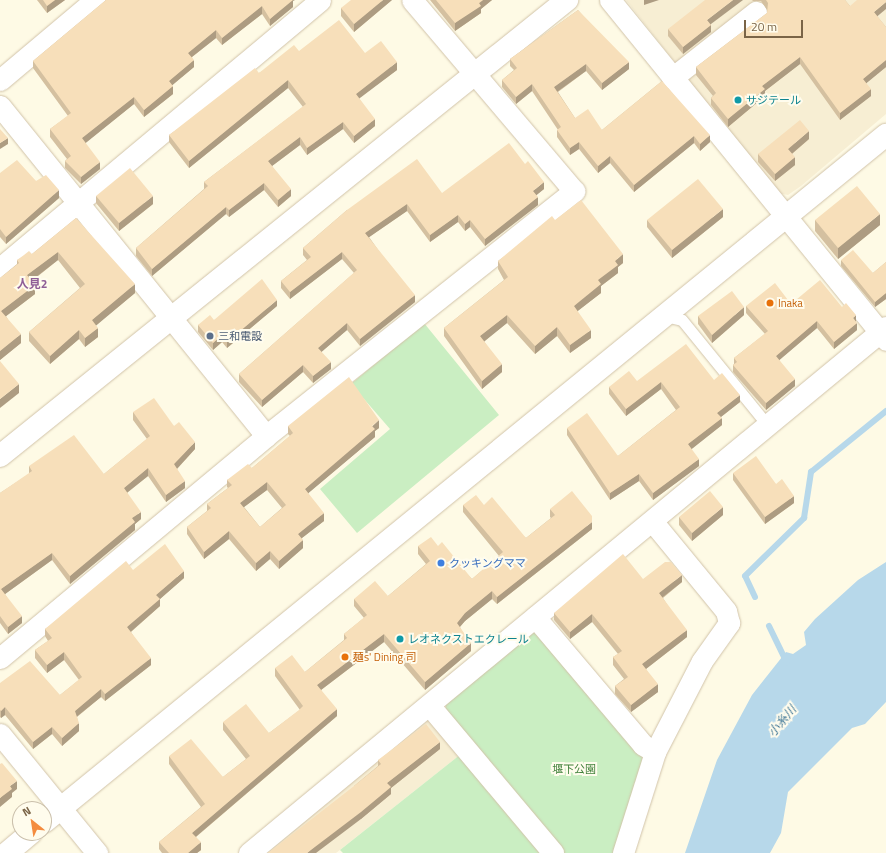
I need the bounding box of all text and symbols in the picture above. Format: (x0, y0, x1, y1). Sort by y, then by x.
scale bar (746, 12, 805, 38)
text: 20 m (751, 17, 777, 36)
place label: サジテール (746, 93, 801, 107)
marker: サジテール (733, 95, 743, 105)
district label: 人見2 (17, 277, 47, 291)
place label: Inaka (778, 296, 803, 310)
marker: Inaka (765, 298, 775, 308)
place label: 三和電設 (218, 329, 262, 343)
marker: 三和電設 (205, 331, 215, 341)
place label: クッキングママ (449, 556, 526, 570)
marker: クッキングママ (436, 558, 446, 568)
place label: レオネクストエクレール (408, 632, 529, 646)
marker: レオネクストエクレール (395, 634, 405, 644)
place label: 麺s' Dining 司 (353, 650, 417, 664)
marker: 麺s' Dining 司 (340, 652, 350, 662)
water label: 小糸川 (765, 703, 799, 739)
park label: 堰下公園 (552, 762, 596, 776)
north arrow (12, 801, 52, 841)
text: N (19, 803, 34, 820)

